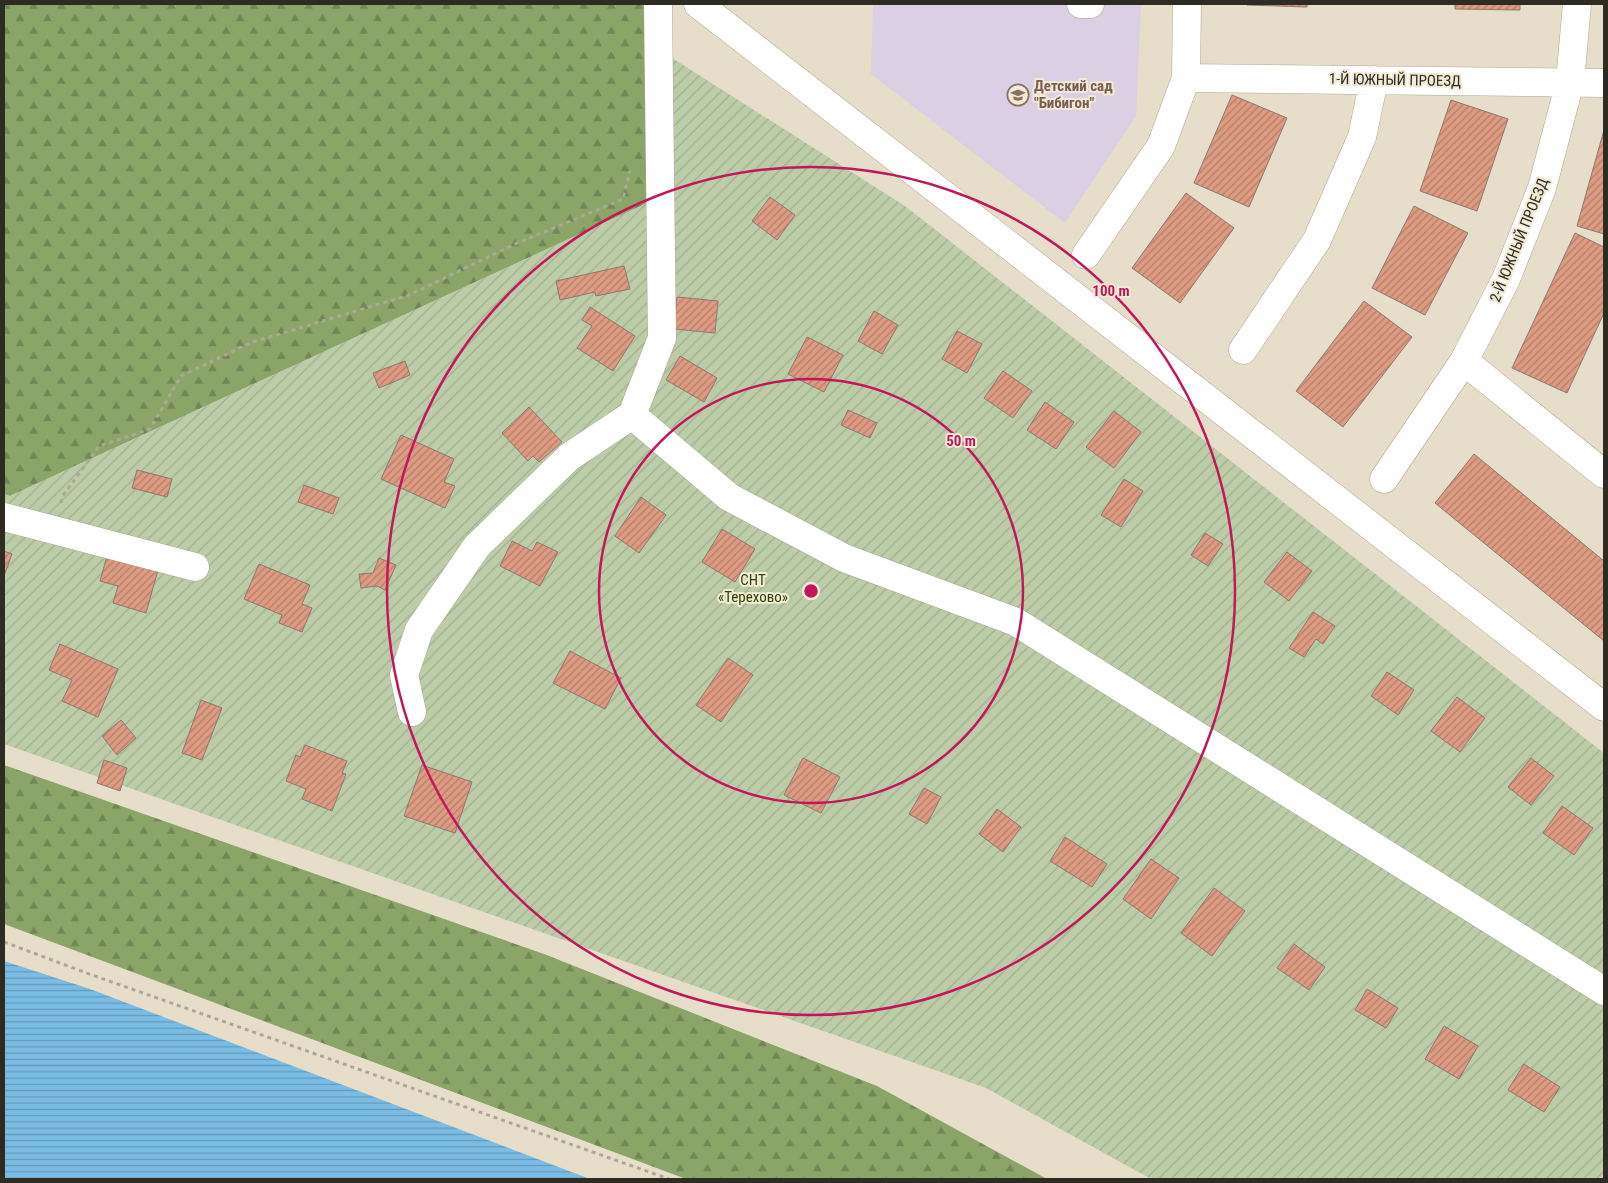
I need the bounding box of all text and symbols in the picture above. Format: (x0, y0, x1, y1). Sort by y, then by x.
street label: 1-Й ЮЖНЫЙ ПРОЕЗД (1329, 70, 1461, 90)
place label: Детский сад "Бибигон" (1034, 77, 1113, 112)
school or university icon: Детский сад "Бибигон" (1006, 83, 1030, 107)
street label: 2-Й ЮЖНЫЙ ПРОЕЗД (1486, 175, 1552, 305)
text: 100 m (1092, 282, 1130, 300)
text: 50 m (946, 432, 976, 450)
park label: СНТ «Терехово» (718, 571, 788, 606)
centre of rings (802, 582, 820, 600)

